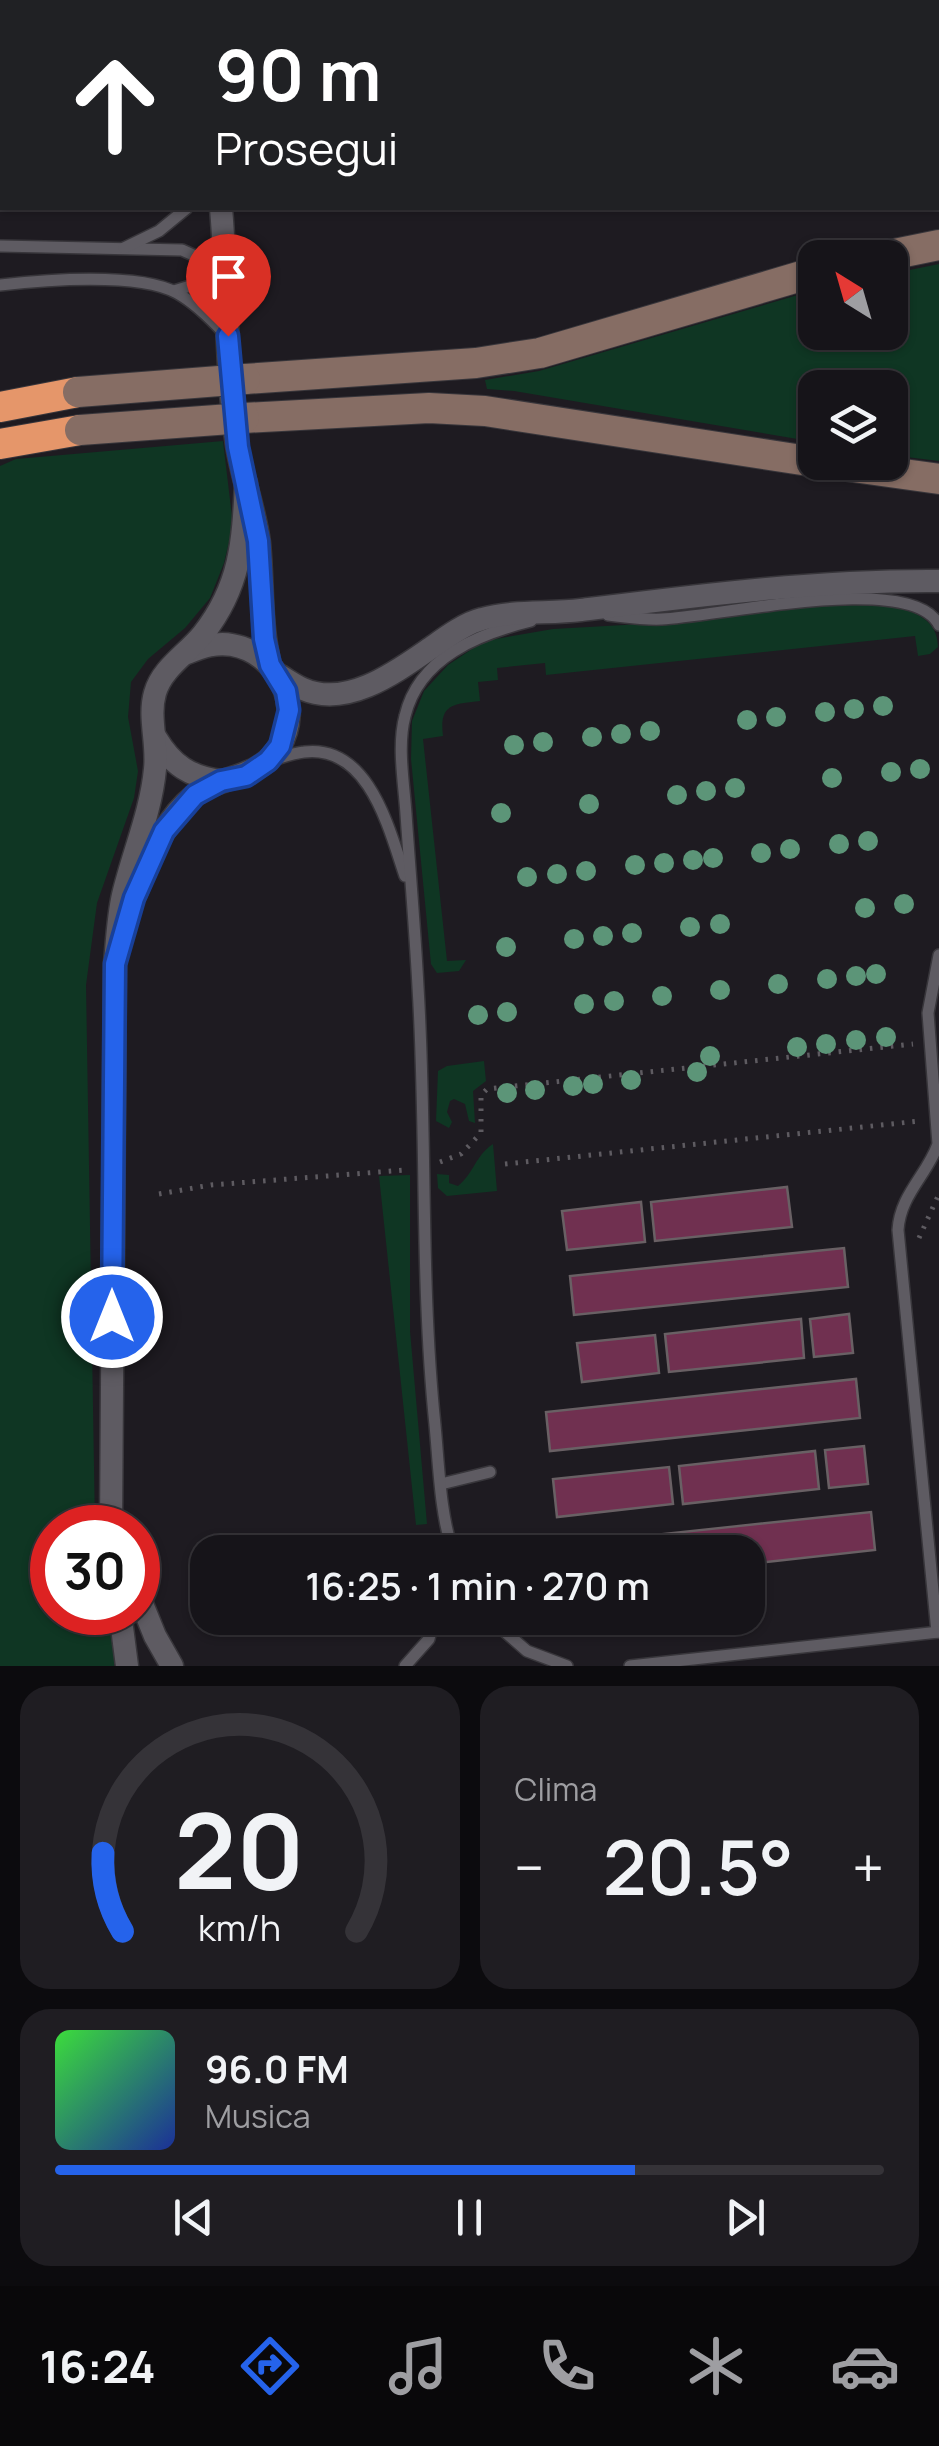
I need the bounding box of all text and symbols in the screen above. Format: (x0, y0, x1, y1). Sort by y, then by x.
text: 90 m (215, 26, 382, 122)
icon: ahead (50, 40, 180, 170)
text: Prosegui (215, 117, 398, 179)
pin (186, 234, 271, 337)
north arrow (798, 240, 908, 350)
map controls (798, 240, 908, 480)
icon: arrive (201, 249, 256, 304)
button: layers (798, 370, 908, 480)
position arrow (60, 1265, 164, 1369)
speed limit sign: 30 (30, 1505, 160, 1635)
text: 16:25 · 1 min · 270 m (305, 1559, 650, 1611)
text: Clima (515, 1767, 597, 1811)
text: 20 (175, 1778, 305, 1920)
text: 20.5° (603, 1815, 794, 1918)
text: − (515, 1829, 544, 1905)
text: + (852, 1829, 884, 1905)
text: km/h (198, 1903, 281, 1952)
text: 96.0 FM (205, 2042, 349, 2094)
text: Musica (205, 2094, 311, 2138)
icon: previous (166, 2190, 221, 2245)
icon: pause (442, 2190, 497, 2245)
icon: next (718, 2190, 773, 2245)
icon: directions (235, 2331, 305, 2401)
icon: music (383, 2331, 453, 2401)
icon: phone (532, 2331, 602, 2401)
icon: climate (681, 2331, 751, 2401)
icon: car (830, 2331, 900, 2401)
text: 16:24 (39, 2335, 156, 2397)

